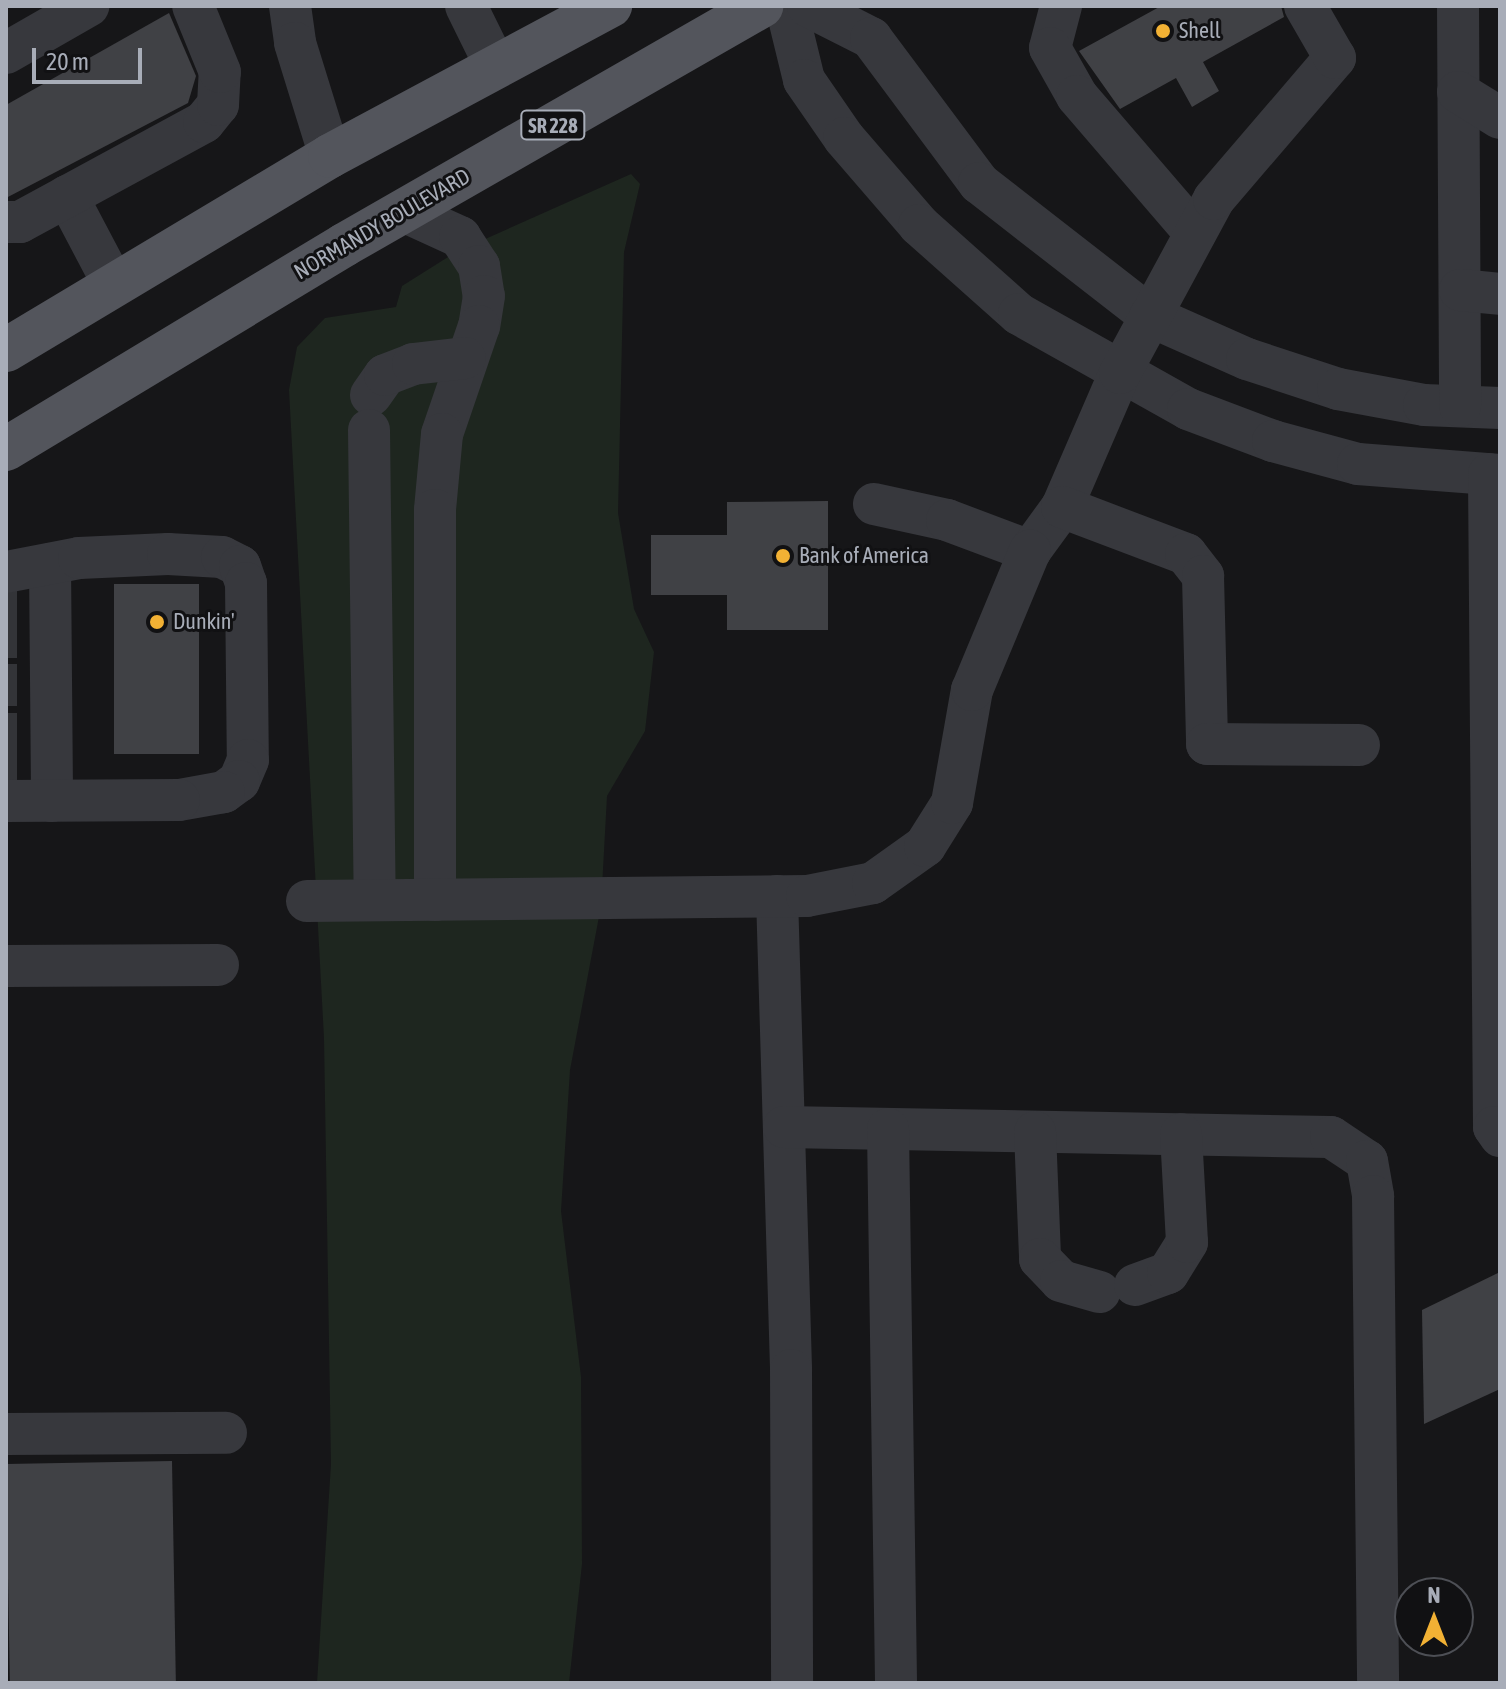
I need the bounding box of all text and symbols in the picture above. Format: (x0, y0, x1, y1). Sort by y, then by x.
place label: Shell (1179, 18, 1221, 44)
marker: Shell (1154, 22, 1172, 40)
scale bar (36, 32, 146, 82)
text: 20 m (46, 48, 89, 75)
road number: SR 228 (519, 109, 587, 141)
street label: NORMANDY BOULEVARD (290, 163, 474, 285)
place label: Bank of America (799, 543, 929, 569)
marker: Bank of America (774, 547, 792, 565)
place label: Dunkin' (173, 609, 235, 635)
marker: Dunkin' (148, 613, 166, 631)
north arrow (1394, 1577, 1474, 1657)
text: N (1428, 1582, 1440, 1608)

